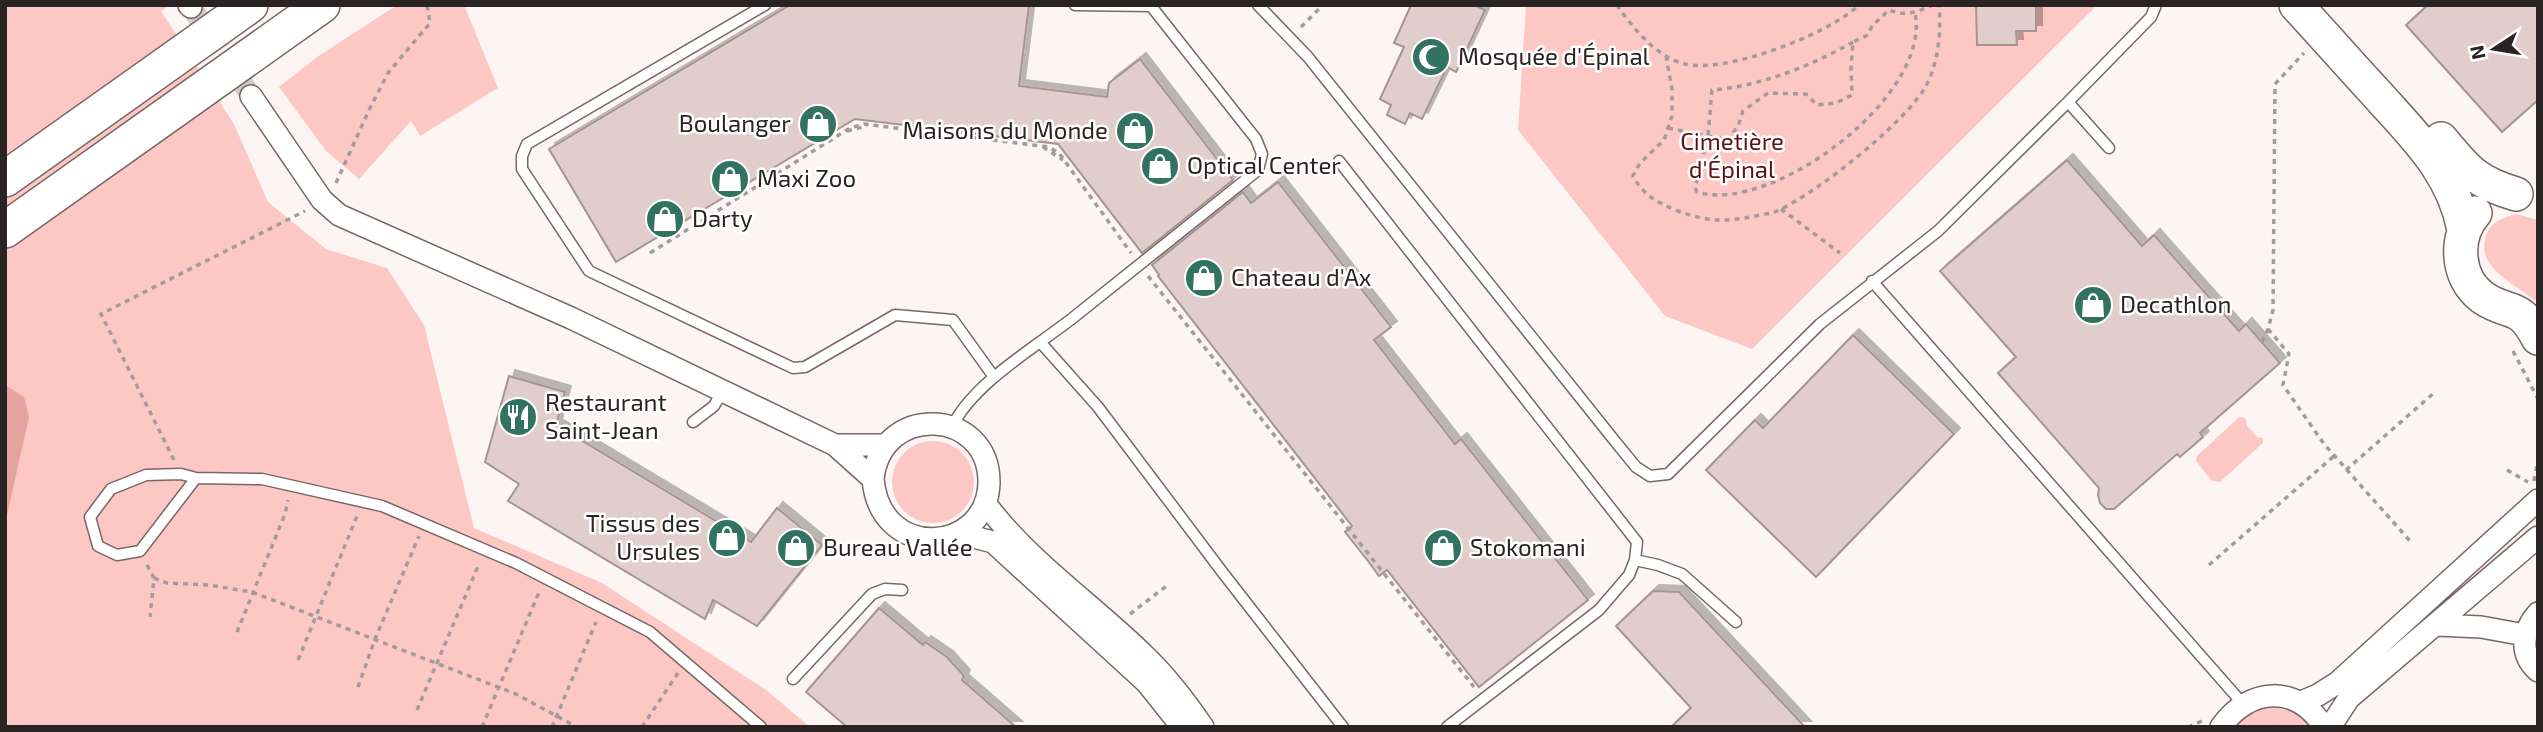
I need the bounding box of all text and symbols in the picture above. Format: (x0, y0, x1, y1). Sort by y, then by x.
north arrow (2459, 14, 2529, 84)
mosque icon: Mosquée d'Épinal (1410, 36, 1452, 78)
place label: Mosquée d'Épinal (1458, 41, 1650, 70)
text: N (2464, 44, 2490, 62)
shop icon: Boulanger (797, 103, 839, 145)
place label: Boulanger (679, 108, 791, 137)
shop icon: Maisons du Monde (1114, 110, 1156, 152)
place label: Maisons du Monde (902, 115, 1108, 144)
park label: Cimetière d'Épinal (1680, 126, 1784, 183)
shop icon: Optical Center (1139, 145, 1181, 187)
place label: Optical Center (1187, 150, 1341, 179)
shop icon: Maxi Zoo (709, 158, 751, 200)
place label: Maxi Zoo (757, 163, 856, 192)
shop icon: Darty (644, 198, 686, 240)
place label: Darty (692, 203, 753, 232)
shop icon: Chateau d'Ax (1183, 257, 1225, 299)
place label: Chateau d'Ax (1231, 262, 1372, 291)
shop icon: Decathlon (2072, 284, 2114, 326)
place label: Decathlon (2120, 289, 2232, 318)
place label: Restaurant Saint-Jean (545, 387, 667, 444)
restaurant icon: Restaurant Saint-Jean (497, 396, 539, 438)
place label: Tissus des Ursules (586, 508, 700, 565)
shop icon: Tissus des Ursules (706, 517, 748, 559)
shop icon: Bureau Vallée (775, 527, 817, 569)
shop icon: Stokomani (1422, 527, 1464, 569)
place label: Bureau Vallée (823, 532, 973, 561)
place label: Stokomani (1470, 532, 1586, 561)

